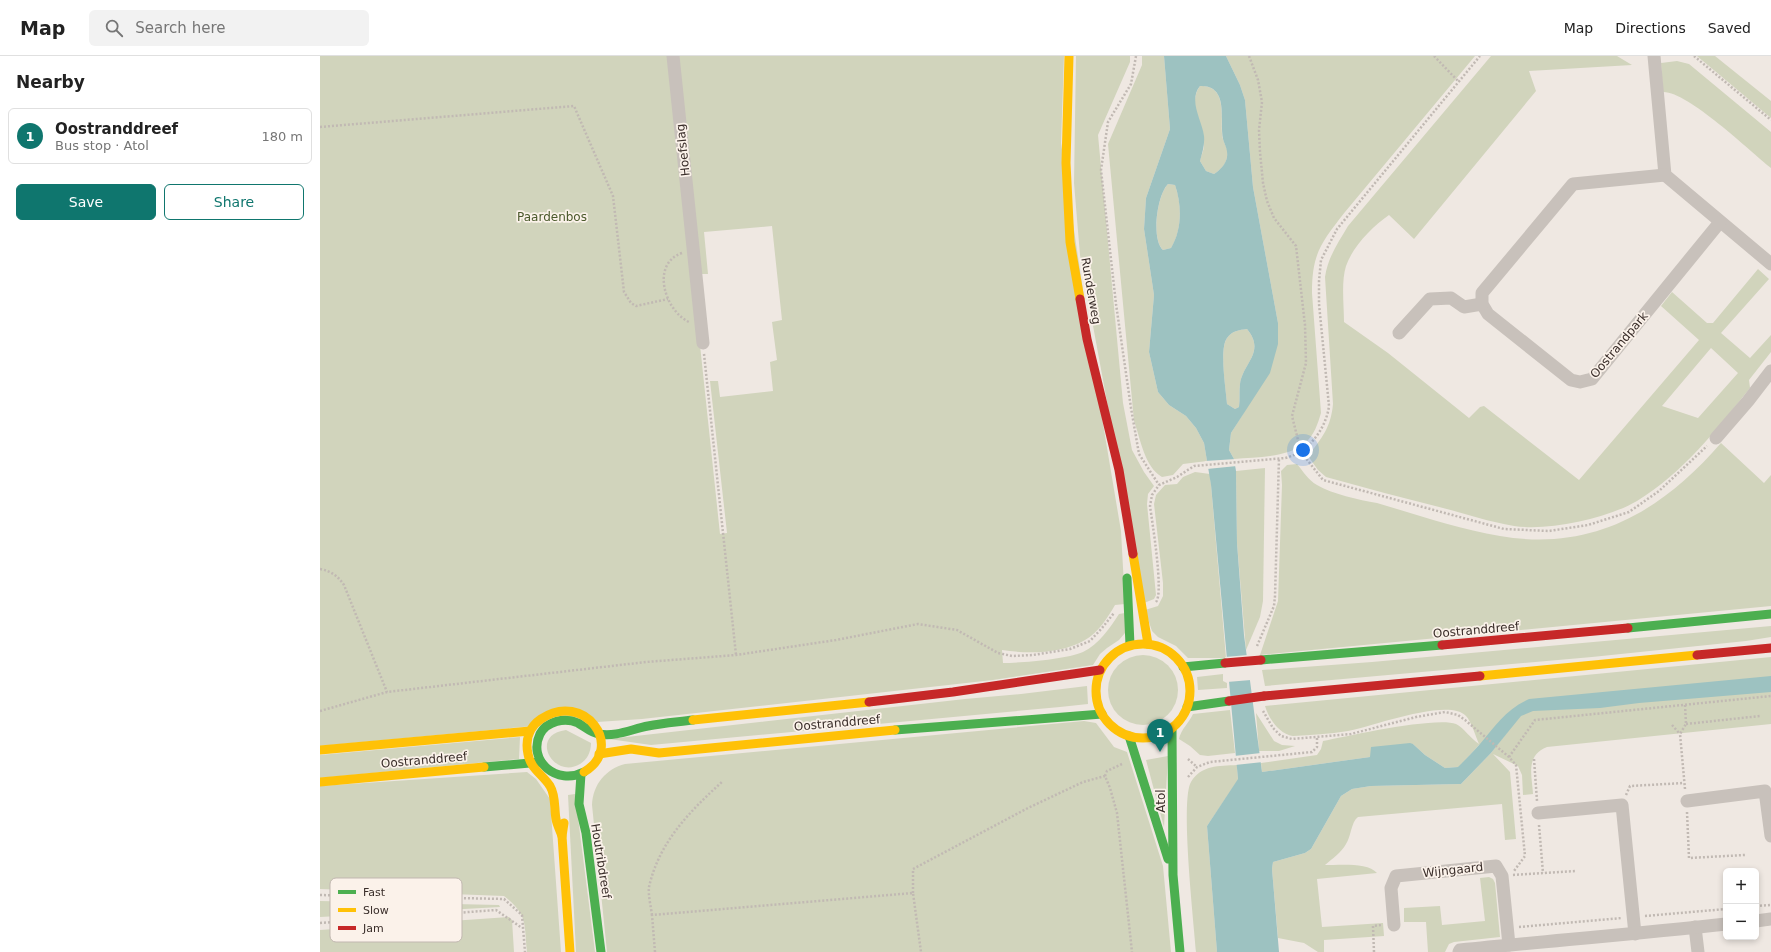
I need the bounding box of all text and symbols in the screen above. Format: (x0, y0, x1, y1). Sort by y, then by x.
search box (89, 10, 369, 46)
text: Map (20, 17, 65, 39)
icon: search (103, 17, 125, 39)
text: Search here (135, 19, 225, 37)
text: Map (1564, 20, 1593, 36)
text: Directions (1615, 20, 1686, 36)
text: Saved (1708, 20, 1751, 36)
text: Nearby (16, 72, 85, 92)
text: Oostranddreef (55, 120, 178, 138)
street label: Hoefslag (673, 123, 693, 177)
text: 1 (25, 129, 35, 144)
text: 180 m (261, 129, 303, 144)
text: Bus stop · Atol (55, 138, 149, 153)
button: Save (16, 184, 156, 220)
button: Share (164, 184, 304, 220)
park label: Paardenbos (517, 210, 587, 224)
street label: Runderweg (1078, 256, 1104, 326)
street label: Oostrandpark (1587, 309, 1651, 381)
your location (1293, 440, 1313, 460)
street label: Oostranddreef (1432, 619, 1520, 641)
street label: Oostranddreef (793, 712, 881, 734)
pin: 1 (1147, 719, 1173, 752)
street label: Oostranddreef (380, 749, 468, 771)
street label: Atol (1154, 789, 1168, 813)
street label: Houtribdreef (588, 822, 614, 900)
street label: Wijngaard (1422, 860, 1484, 880)
map controls (1723, 868, 1759, 940)
button: + (1723, 868, 1759, 904)
legend (330, 878, 462, 942)
text: Fast (363, 886, 386, 899)
text: Slow (363, 904, 389, 917)
button: − (1723, 904, 1759, 940)
text: Jam (362, 922, 384, 935)

